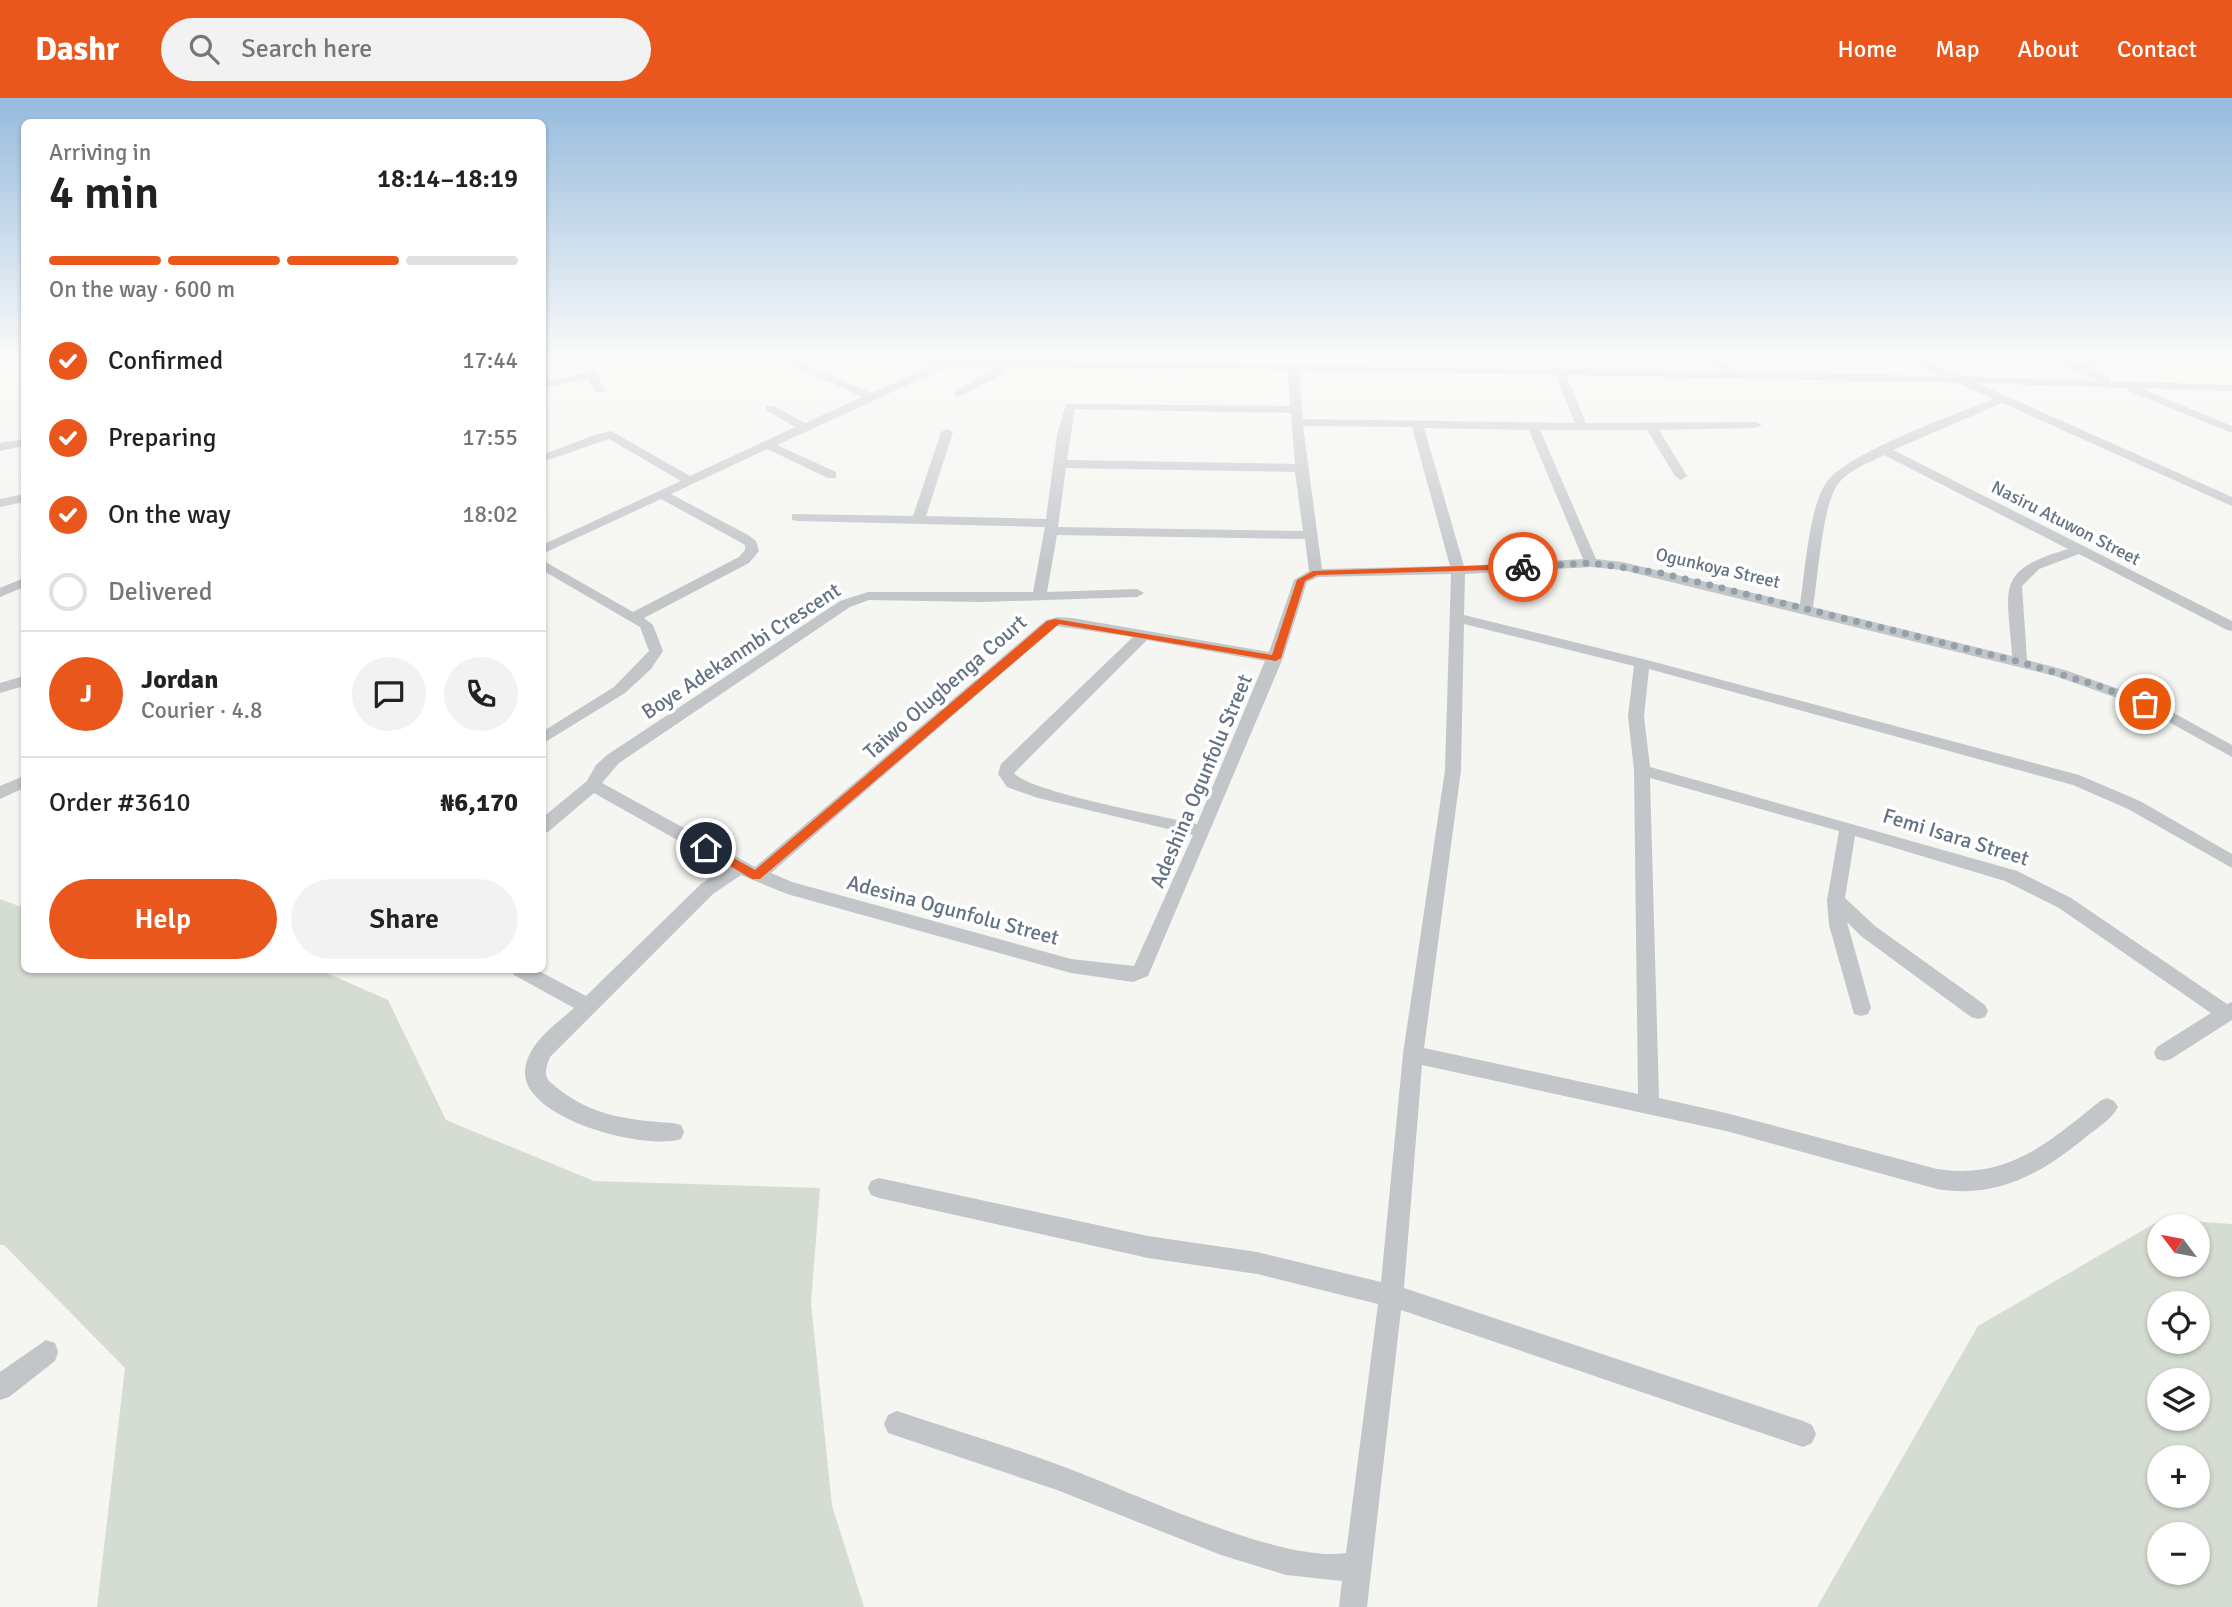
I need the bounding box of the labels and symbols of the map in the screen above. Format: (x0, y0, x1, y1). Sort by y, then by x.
street label: Nasiru Atuwon Street (1988, 476, 2144, 570)
courier (1488, 532, 1558, 602)
street label: Ogunkoya Street (1654, 543, 1782, 593)
street label: Boye Adekanmbi Crescent (637, 577, 845, 725)
street label: Taiwo Olugbenga Court (858, 609, 1032, 765)
street label: Adeshina Ogunfolu Street (1144, 670, 1258, 892)
pin (2115, 674, 2175, 734)
street label: Femi Isara Street (1880, 802, 2032, 872)
pin (676, 818, 736, 878)
street label: Adesina Ogunfolu Street (844, 869, 1062, 951)
north arrow (2147, 1214, 2210, 1278)

